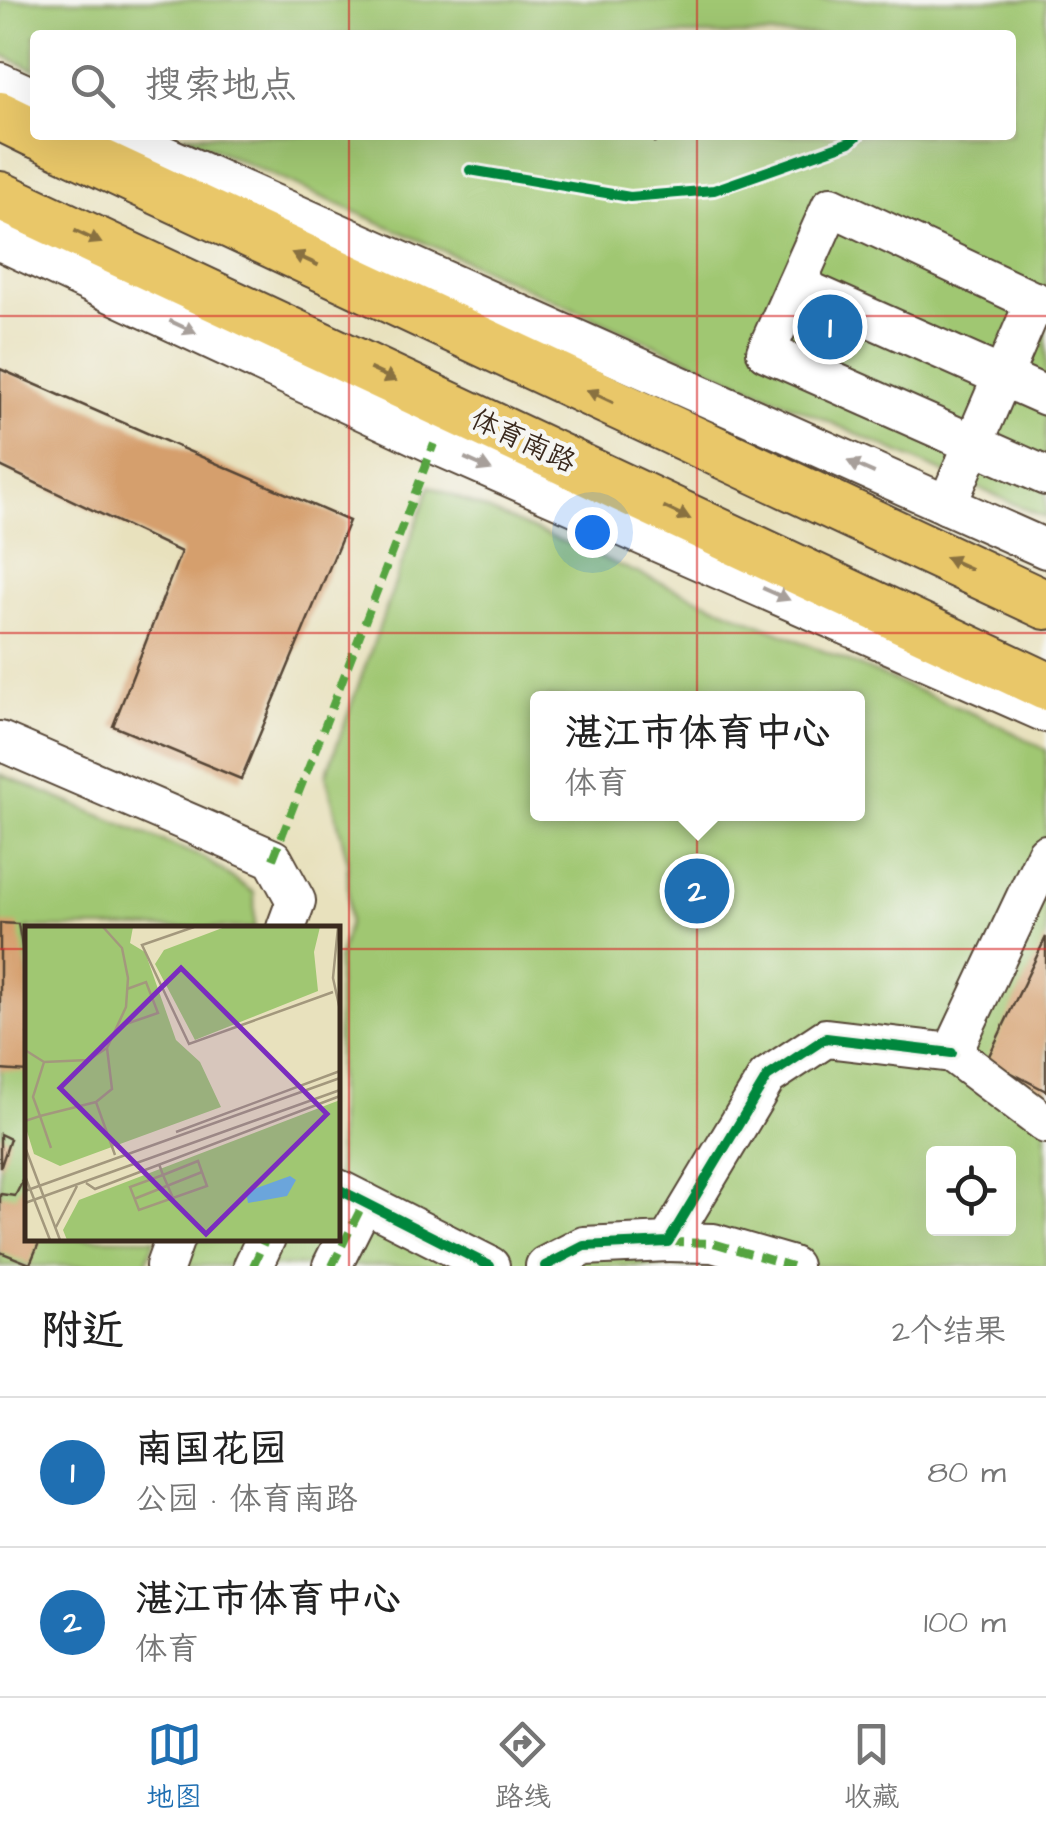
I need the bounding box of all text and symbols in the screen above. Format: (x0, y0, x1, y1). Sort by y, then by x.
search box (30, 30, 1016, 140)
icon: search (65, 58, 120, 113)
text: 搜索地点 (145, 60, 297, 112)
one-way arrow (74, 229, 103, 246)
one-way arrow (290, 251, 320, 267)
pin: 1 (798, 290, 862, 364)
one-way arrow (169, 319, 198, 336)
one-way arrow (368, 367, 397, 384)
one-way arrow (585, 388, 614, 405)
street label: 体育南路 (464, 400, 582, 482)
one-way arrow (463, 456, 493, 472)
one-way arrow (846, 458, 875, 475)
one-way arrow (662, 505, 692, 521)
your location (567, 507, 618, 558)
one-way arrow (943, 555, 972, 572)
one-way arrow (761, 586, 791, 602)
popup (530, 691, 865, 821)
text: 湛江市体育中心 (564, 708, 831, 760)
text: 体育 (564, 761, 629, 806)
pin: 2 (664, 854, 730, 928)
inset map (25, 926, 340, 1241)
map controls (926, 1146, 1016, 1236)
button: locate (926, 1146, 1016, 1236)
text: 附近 (40, 1303, 124, 1361)
text: 2个结果 (892, 1309, 1006, 1354)
text: 南国花园 (135, 1424, 287, 1476)
text: 1 (70, 1450, 75, 1495)
text: 80 m (927, 1450, 1006, 1495)
text: 公园 · 体育南路 (135, 1477, 357, 1522)
text: 湛江市体育中心 (135, 1574, 401, 1626)
text: 2 (63, 1600, 82, 1645)
text: 100 m (924, 1600, 1006, 1645)
text: 体育 (135, 1627, 199, 1672)
tab: 地图 (146, 1717, 202, 1817)
tab: 路线 (495, 1717, 551, 1817)
tab: 收藏 (844, 1717, 900, 1817)

